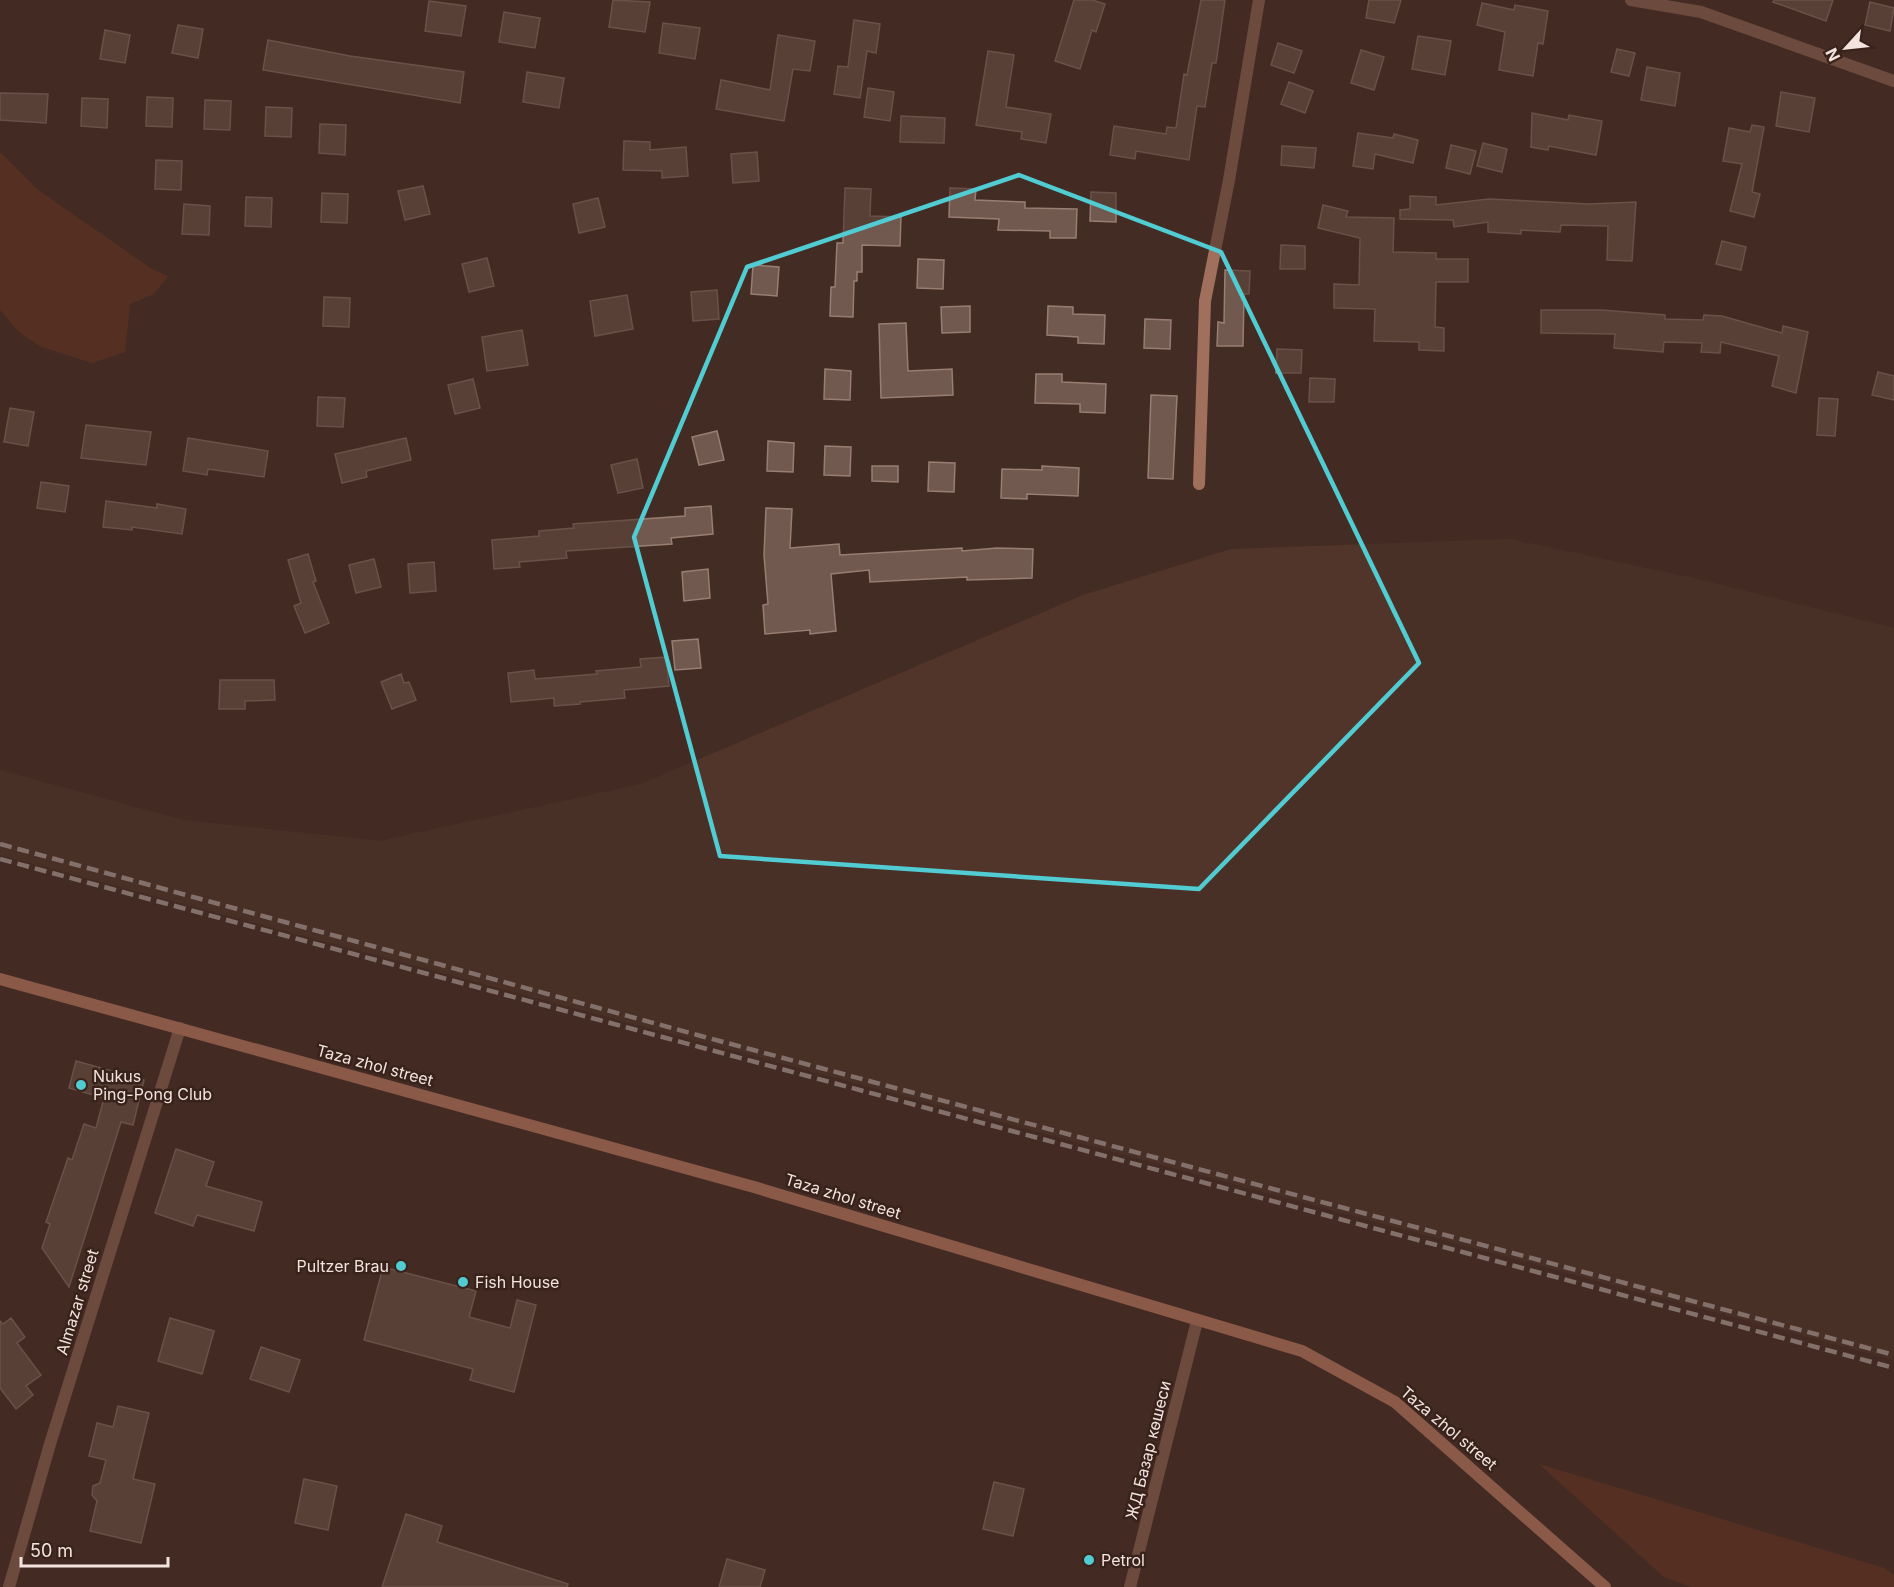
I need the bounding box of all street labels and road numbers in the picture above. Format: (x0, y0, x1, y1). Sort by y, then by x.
street label: Taza zhol street (314, 1040, 436, 1090)
street label: Taza zhol street (783, 1169, 903, 1223)
street label: Almazar street (51, 1247, 103, 1357)
street label: ЖД Базар көшеси (1121, 1378, 1175, 1522)
street label: Taza zhol street (1397, 1382, 1501, 1474)

